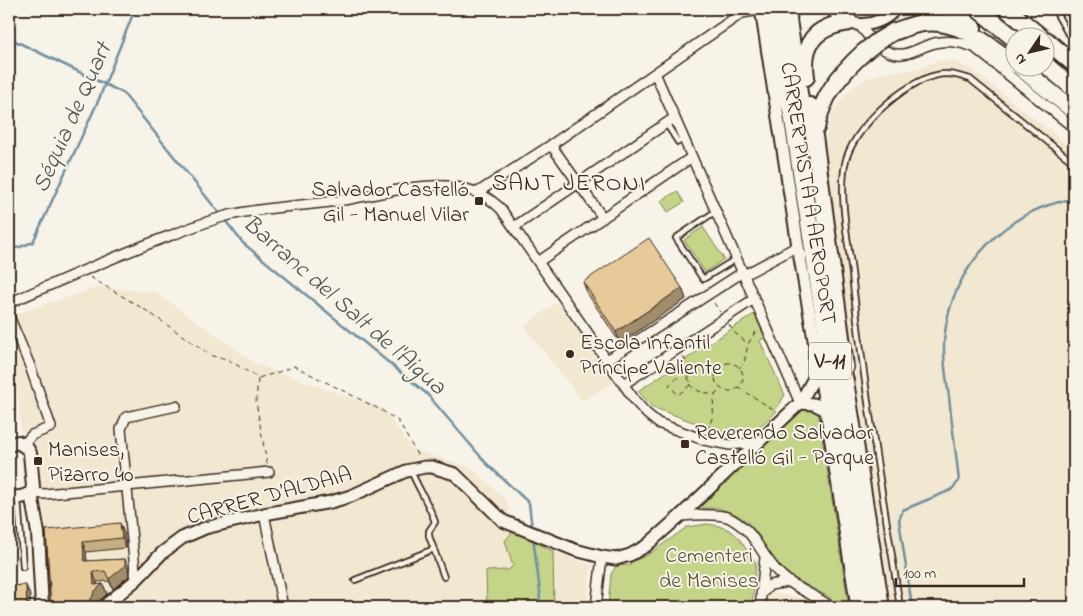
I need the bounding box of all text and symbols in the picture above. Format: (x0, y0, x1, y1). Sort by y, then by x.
north arrow (1006, 28, 1056, 78)
water label: Séquia de Quart (25, 36, 123, 199)
text: N (1009, 49, 1032, 68)
street label: CARRER PISTA A AEROPORT (770, 60, 844, 327)
district label: SANT JERONI (492, 167, 646, 202)
place label: Salvador Castelló Gil - Manuel Vilar (312, 175, 469, 232)
marker: Salvador Castelló Gil - Manuel Vilar (473, 195, 485, 207)
water label: Barranc del Salt de l'Aigua (234, 208, 454, 405)
place label: Escola Infantil Príncipe Valiente (580, 328, 722, 385)
road number: V-11 (809, 342, 851, 380)
marker: Escola Infantil Príncipe Valiente (564, 348, 576, 360)
place label: Reverendo Salvador Castelló Gil - Parque (695, 418, 874, 475)
place label: Manises, Pizarro 40 (48, 435, 134, 492)
marker: Reverendo Salvador Castelló Gil - Parque (679, 438, 691, 450)
marker: Manises, Pizarro 40 (32, 455, 44, 467)
street label: CARRER D’ALDAIA (184, 460, 356, 534)
park label: Cementeri de Manises (659, 541, 759, 598)
scale bar (896, 556, 1023, 588)
text: 100 m (903, 563, 936, 585)

